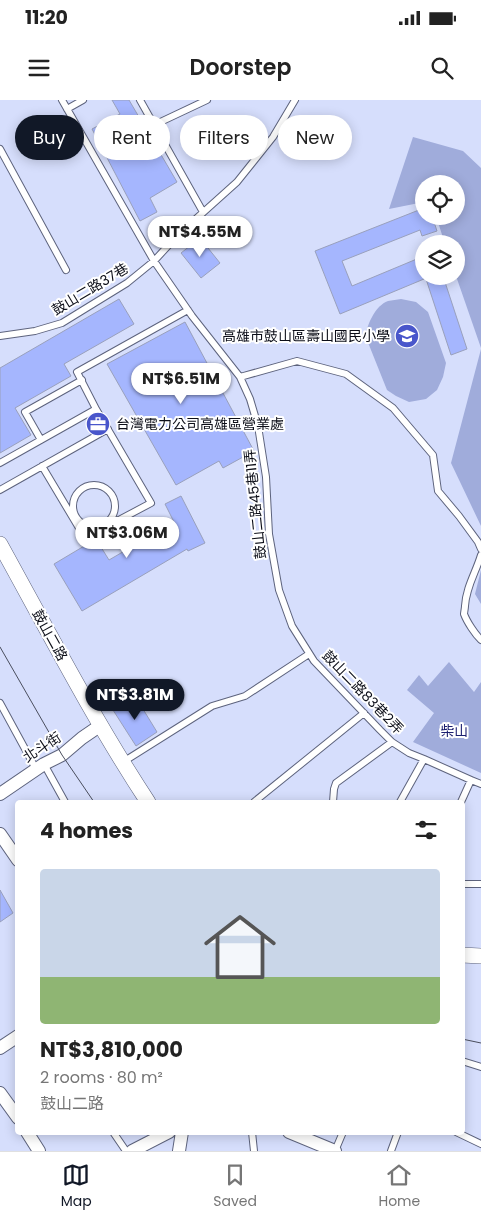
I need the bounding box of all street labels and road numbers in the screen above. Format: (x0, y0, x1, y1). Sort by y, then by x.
street label: 鼓山二路37巷 (48, 258, 132, 320)
street label: 鼓山二路45巷11弄 (239, 448, 271, 560)
street label: 鼓山二路 (28, 606, 72, 664)
street label: 鼓山二路83巷2弄 (318, 646, 408, 738)
street label: 北斗街 (19, 727, 65, 767)

